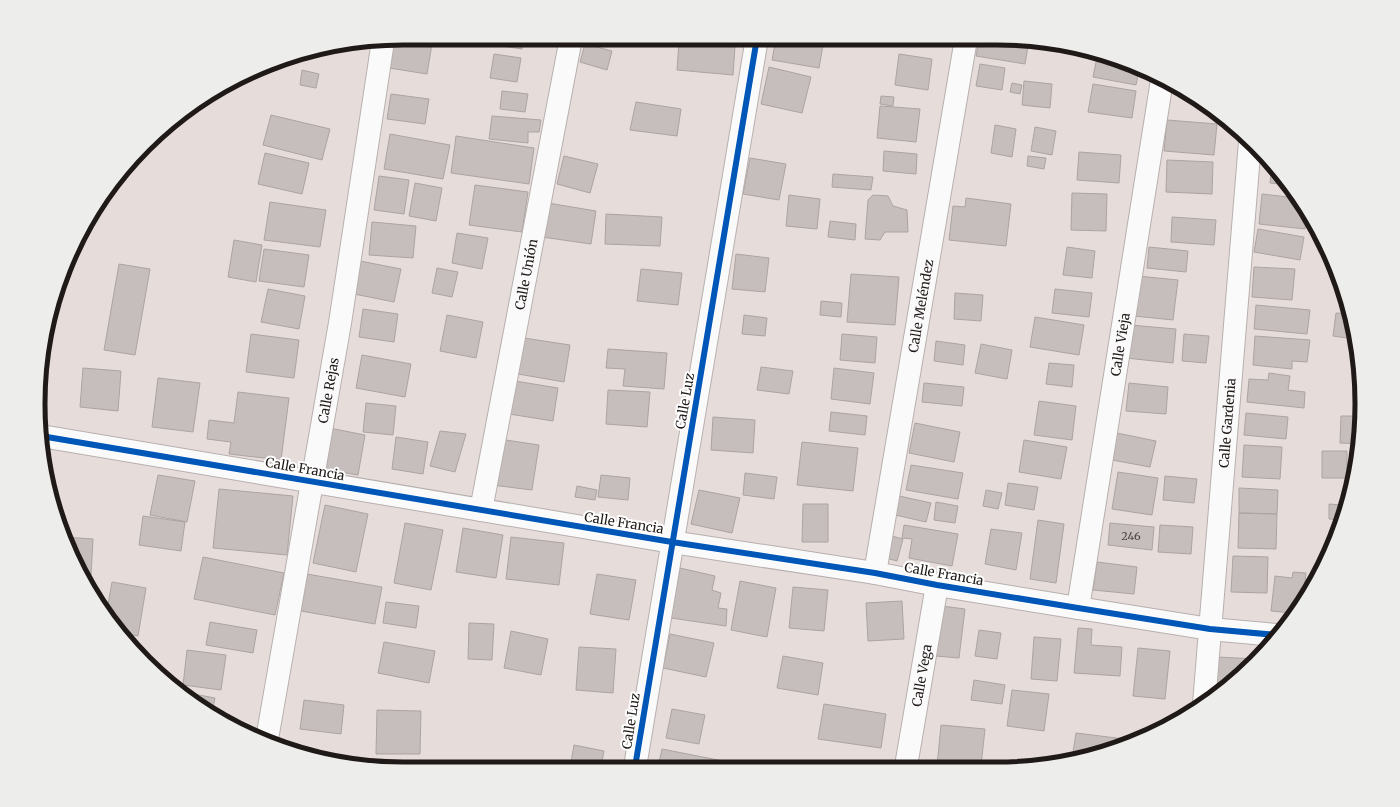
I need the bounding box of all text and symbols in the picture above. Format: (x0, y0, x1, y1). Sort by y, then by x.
street label: Calle Unión (511, 237, 541, 311)
street label: Calle Meléndez (904, 258, 937, 354)
street label: Calle Vieja (1107, 311, 1133, 377)
street label: Calle Rejas (314, 356, 342, 425)
street label: Calle Luz (672, 372, 698, 430)
street label: Calle Gardenia (1215, 377, 1239, 468)
street label: Calle Francia (264, 454, 346, 484)
street label: Calle Francia (583, 508, 665, 538)
house number: 246 (1121, 529, 1141, 543)
street label: Calle Francia (903, 559, 985, 589)
street label: Calle Vega (908, 643, 935, 708)
street label: Calle Luz (618, 692, 644, 750)

